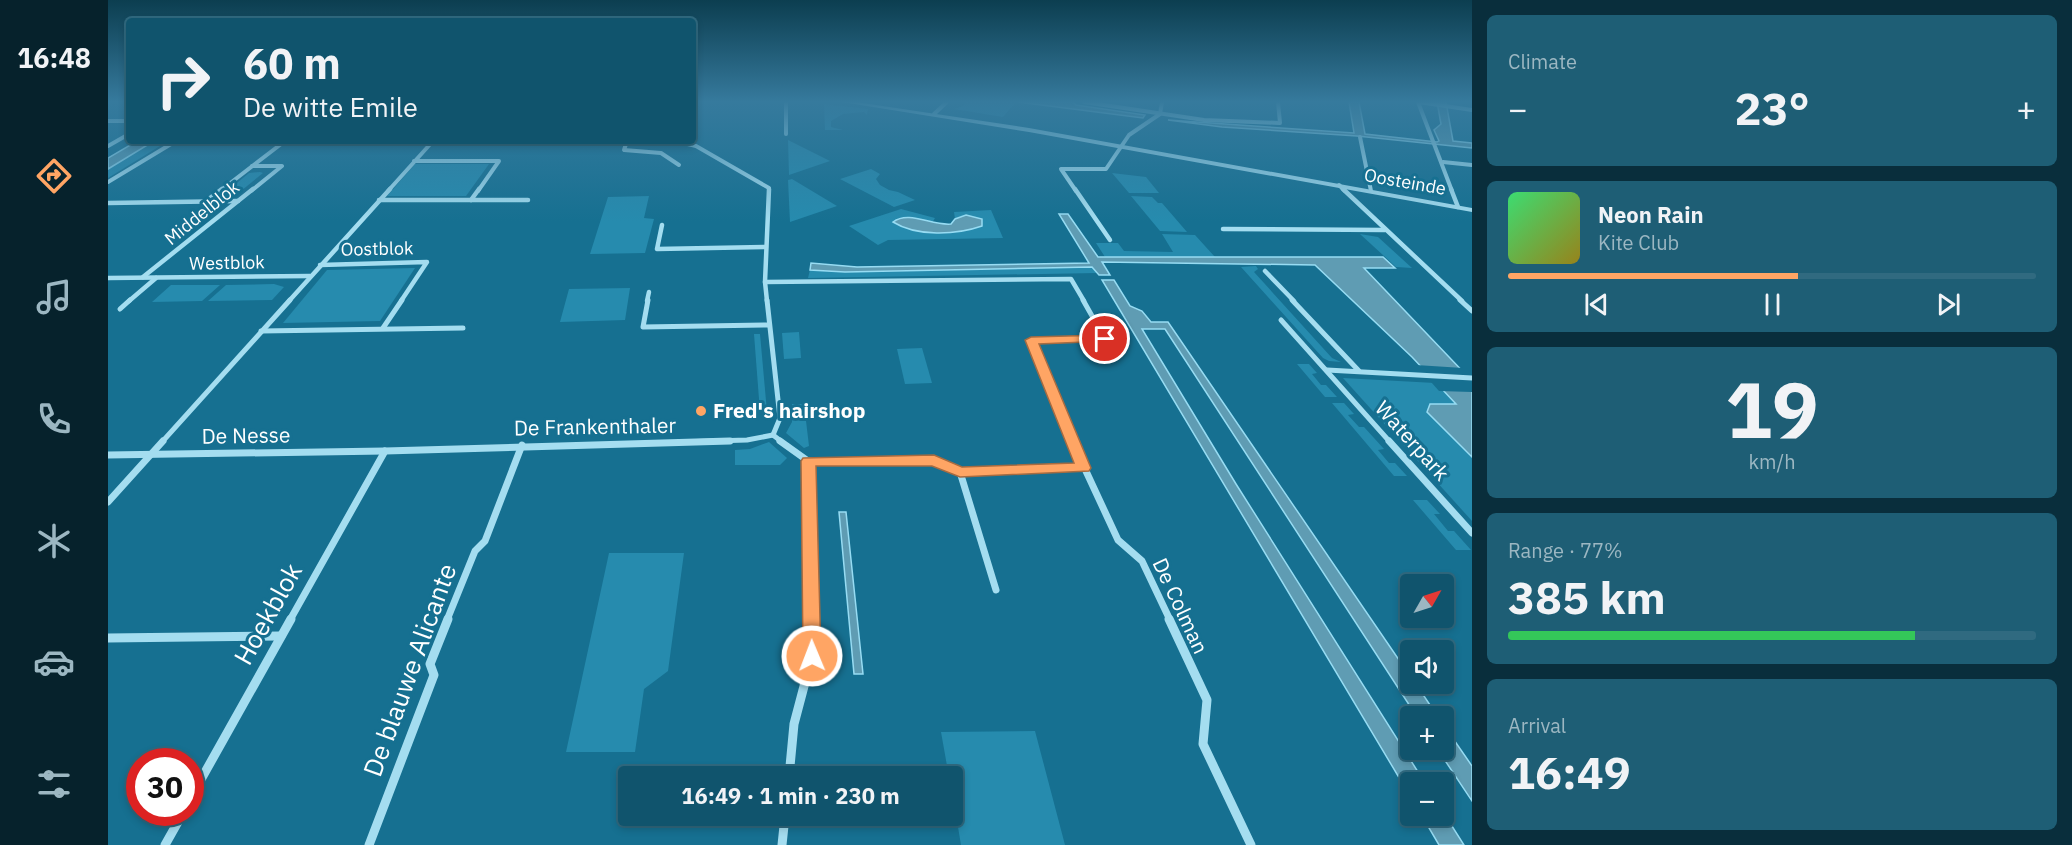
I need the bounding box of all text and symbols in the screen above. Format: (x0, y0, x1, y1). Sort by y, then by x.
text: 60 m (243, 36, 341, 91)
text: 16:48 (17, 40, 91, 75)
icon: right (144, 42, 222, 120)
text: Climate (1508, 48, 1577, 75)
text: 23° (1734, 79, 1810, 137)
text: − (1508, 87, 1528, 130)
text: + (2016, 87, 2036, 130)
text: De witte Emile (243, 89, 418, 124)
icon: directions (33, 155, 75, 197)
street label: Oosteinde (1362, 163, 1448, 200)
street label: Middelblok (160, 175, 244, 250)
text: Neon Rain (1598, 200, 1704, 229)
text: Kite Club (1598, 229, 1679, 256)
street label: Oostblok (340, 236, 414, 261)
street label: Westblok (189, 250, 265, 275)
icon: music (33, 276, 75, 318)
icon: previous (1580, 288, 1613, 321)
icon: pause (1756, 288, 1789, 321)
icon: next (1932, 288, 1965, 321)
pin (1079, 313, 1130, 364)
icon: arrive (1088, 322, 1121, 355)
text: 19 (1725, 358, 1819, 459)
street label: Waterpark (1369, 394, 1456, 486)
place label: Fred's hairshop (713, 396, 865, 424)
icon: phone (33, 398, 75, 440)
marker: Fred's hairshop (694, 404, 708, 418)
street label: De Frankenthaler (514, 411, 677, 441)
street label: De Nesse (201, 420, 291, 450)
text: km/h (1748, 448, 1796, 475)
icon: climate (33, 520, 75, 562)
text: Range · 77% (1508, 537, 1623, 564)
street label: De Colman (1147, 553, 1215, 658)
street label: Hoekblok (225, 556, 309, 670)
street label: De blauwe Alicante (355, 559, 463, 781)
text: 385 km (1508, 568, 1666, 626)
north arrow (1400, 574, 1454, 628)
map controls (1400, 574, 1454, 826)
position arrow (780, 624, 844, 688)
button: sound (1400, 640, 1454, 694)
icon: car (33, 641, 75, 683)
button: + (1400, 706, 1454, 760)
text: Arrival (1508, 712, 1566, 739)
text: 16:49 (1508, 743, 1631, 801)
speed limit sign: 30 (126, 748, 204, 826)
icon: filters (33, 763, 75, 805)
button: − (1400, 772, 1454, 826)
text: 16:49 · 1 min · 230 m (681, 781, 900, 810)

